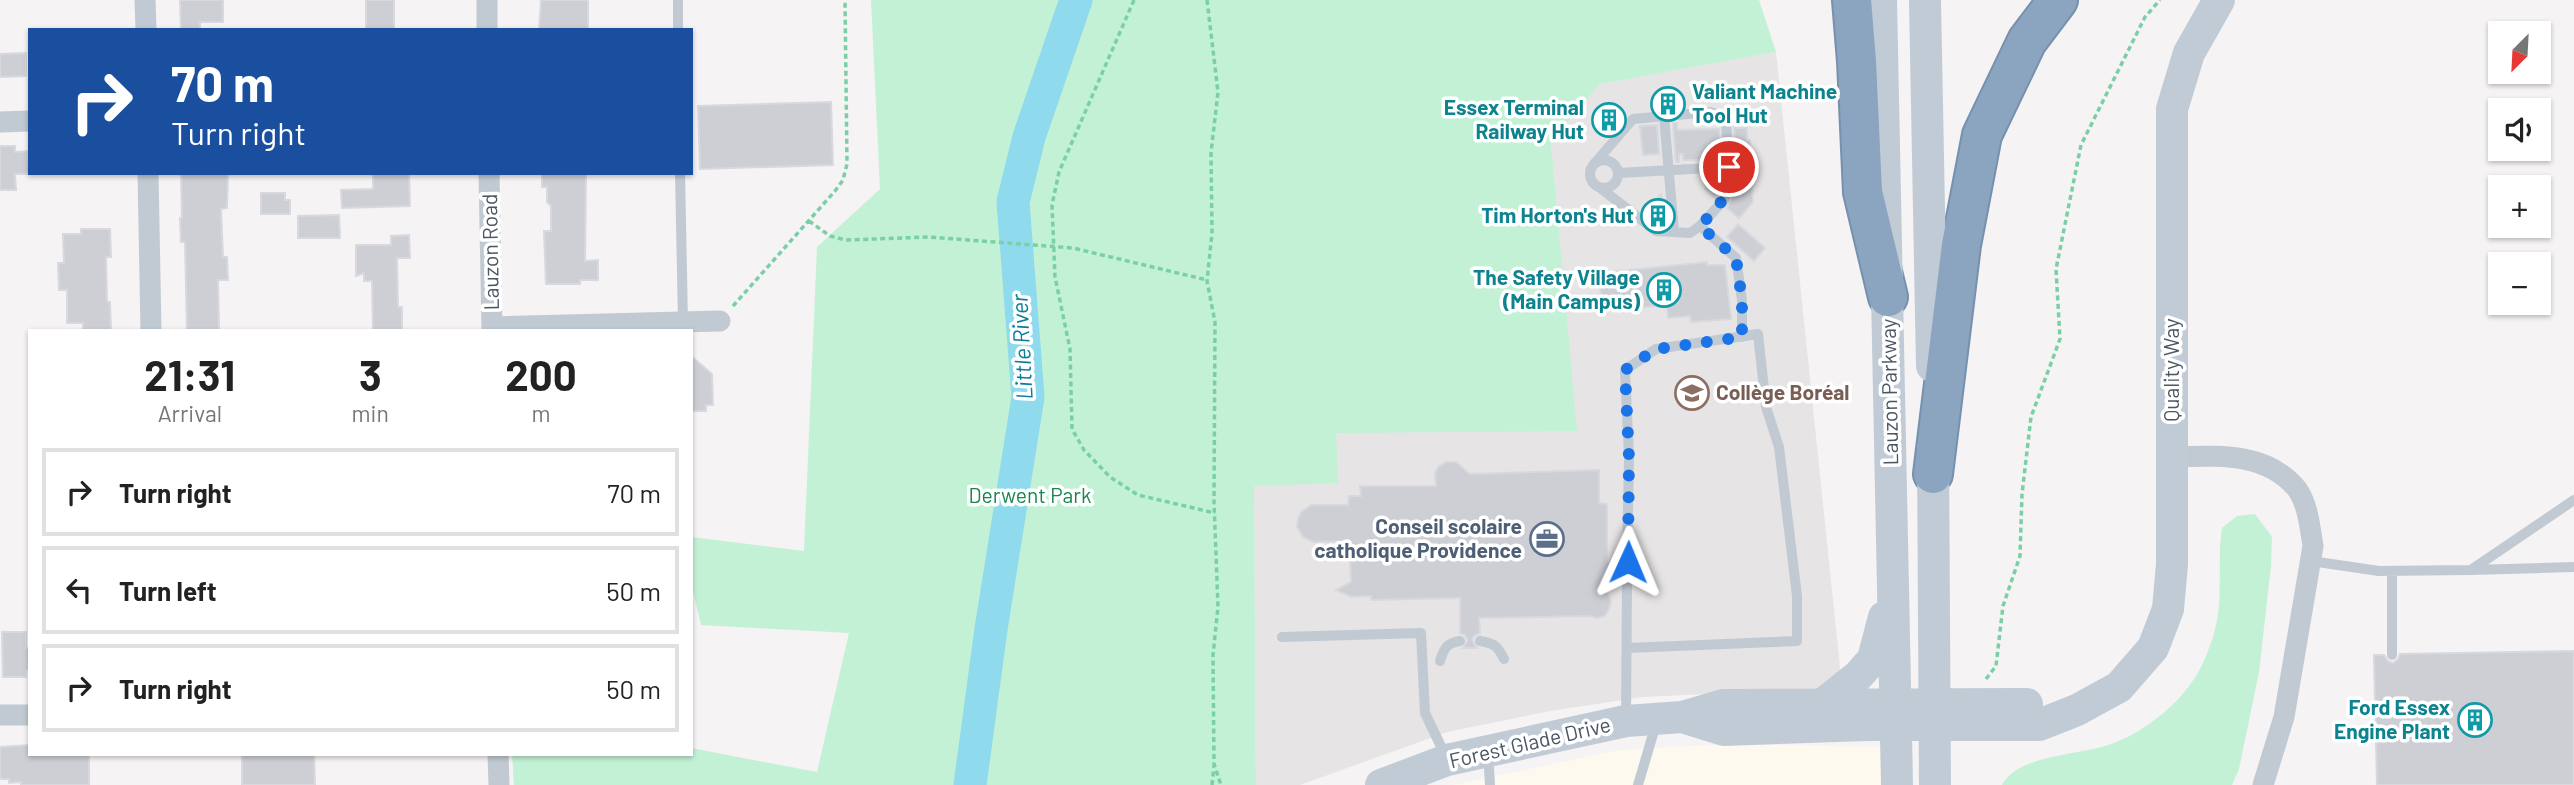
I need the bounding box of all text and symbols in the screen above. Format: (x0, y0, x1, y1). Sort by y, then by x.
north arrow (2488, 21, 2552, 84)
map controls (2488, 21, 2551, 315)
text: 70 m (171, 53, 274, 112)
icon: right (56, 56, 147, 147)
place label: Valiant Machine Tool Hut (1692, 78, 1837, 127)
building icon: Valiant Machine Tool Hut (1649, 85, 1687, 123)
place label: Essex Terminal Railway Hut (1444, 94, 1584, 143)
button: sound (2488, 98, 2551, 161)
building icon: Essex Terminal Railway Hut (1590, 101, 1628, 139)
text: Turn right (171, 113, 306, 151)
pin (1699, 137, 1759, 197)
icon: arrive (1710, 148, 1748, 186)
button: + (2488, 175, 2551, 238)
street label: Lauzon Road (476, 193, 503, 311)
building icon: Tim Horton's Hut (1639, 197, 1677, 235)
place label: Tim Horton's Hut (1481, 202, 1634, 227)
button: − (2488, 252, 2551, 315)
place label: The Safety Village (Main Campus) (1473, 264, 1641, 313)
building icon: The Safety Village (Main Campus) (1645, 271, 1683, 309)
water label: Little River (1004, 293, 1038, 401)
street label: Lauzon Parkway (1875, 318, 1902, 466)
street label: Quality Way (2158, 318, 2183, 422)
text: 21:31 (144, 349, 235, 399)
text: 3 (359, 349, 382, 399)
text: 200 (505, 349, 577, 399)
school or university icon: Collège Boréal (1673, 374, 1711, 412)
place label: Collège Boréal (1716, 379, 1849, 404)
text: Arrival (158, 399, 222, 427)
text: min (352, 399, 389, 427)
text: m (531, 399, 550, 427)
icon: right (60, 473, 98, 511)
text: Turn right (119, 477, 232, 508)
text: 70 m (607, 477, 661, 508)
park label: Derwent Park (969, 482, 1091, 507)
place label: Conseil scolaire catholique Providence (1314, 513, 1522, 562)
office icon: Conseil scolaire catholique Providence (1528, 520, 1566, 558)
position arrow (1591, 525, 1665, 599)
icon: left (60, 571, 98, 609)
text: Turn left (119, 575, 217, 606)
text: 50 m (606, 575, 661, 606)
icon: right (60, 669, 98, 707)
text: Turn right (119, 673, 232, 704)
text: 50 m (606, 673, 661, 704)
place label: Ford Essex Engine Plant (2334, 694, 2450, 743)
building icon: Ford Essex Engine Plant (2456, 701, 2494, 739)
street label: Forest Glade Drive (1446, 711, 1613, 772)

